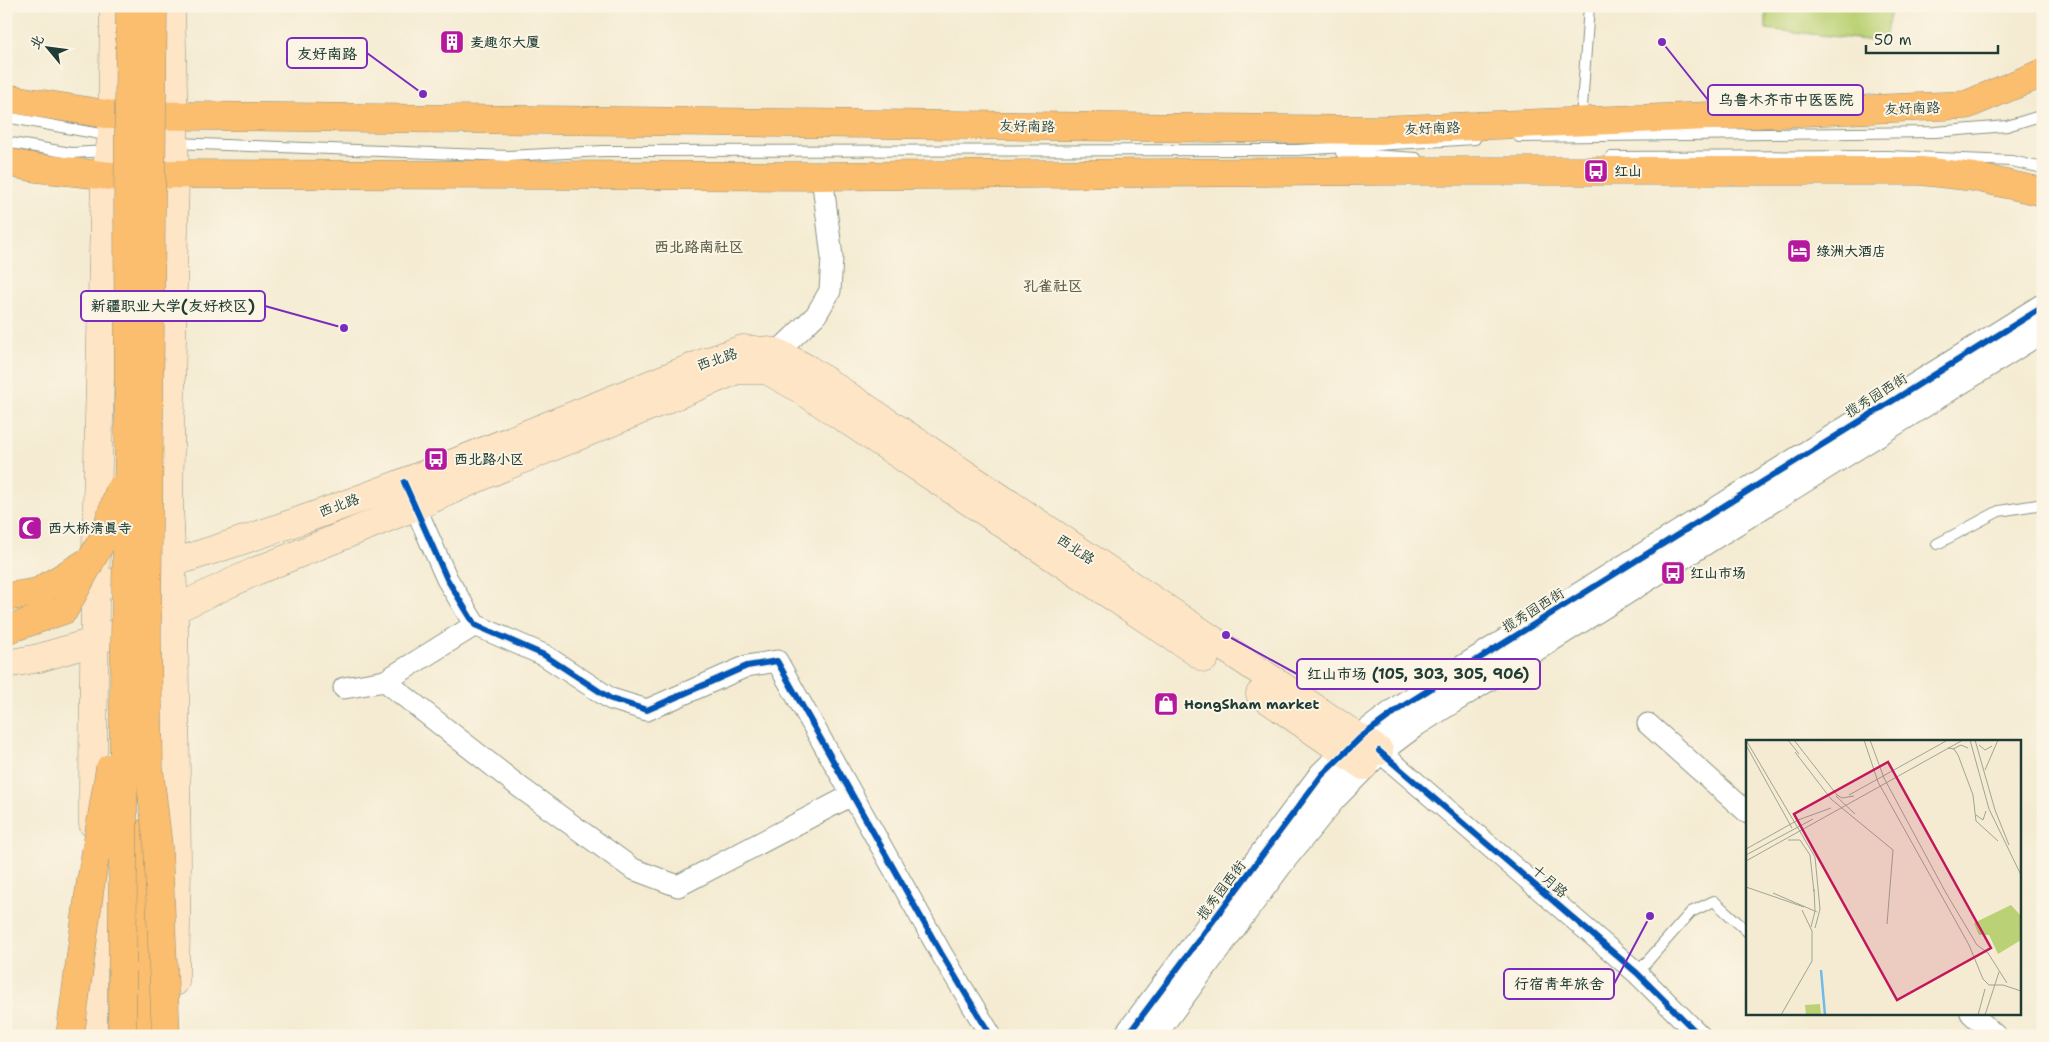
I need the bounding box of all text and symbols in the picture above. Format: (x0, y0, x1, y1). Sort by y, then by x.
north arrow (22, 22, 72, 72)
scale bar (1866, 22, 1999, 54)
building icon: 麦趣尔大厦 (439, 29, 465, 55)
text: 50 m (1874, 30, 1912, 50)
text: 北 (25, 31, 48, 52)
place label: 麦趣尔大厦 (470, 33, 540, 51)
callout: 友好南路 (287, 38, 367, 68)
text: 友好南路 (297, 44, 357, 64)
callout: 乌鲁木齐市中医医院 (1708, 85, 1863, 115)
text: 乌鲁木齐市中医医院 (1718, 90, 1854, 110)
street label: 友好南路 (1884, 98, 1940, 118)
street label: 友好南路 (999, 117, 1055, 135)
street label: 友好南路 (1404, 118, 1460, 138)
bus stop icon: 红山 (1583, 158, 1609, 184)
place label: 红山 (1614, 162, 1642, 180)
district label: 西北路南社区 (654, 237, 744, 257)
hotel icon: 绿洲大酒店 (1786, 238, 1812, 264)
place label: 绿洲大酒店 (1816, 242, 1886, 260)
district label: 孔雀社区 (1023, 276, 1083, 296)
callout: 新疆职业大学(友好校区) (81, 291, 265, 321)
text: 新疆职业大学(友好校区) (91, 296, 255, 316)
street label: 西北路 (694, 344, 740, 374)
street label: 揽秀园西街 (1842, 369, 1910, 421)
bus stop icon: 西北路小区 (423, 446, 449, 472)
place label: 西北路小区 (454, 450, 524, 468)
street label: 西北路 (316, 489, 362, 521)
mosque icon: 西大桥清真寺 (17, 515, 43, 541)
place label: 西大桥清真寺 (48, 519, 132, 537)
street label: 西北路 (1054, 530, 1098, 568)
bus stop icon: 红山市场 (1660, 560, 1686, 586)
place label: 红山市场 (1690, 564, 1746, 582)
street label: 揽秀园西街 (1499, 584, 1567, 636)
callout: 红山市场 (105, 303, 305, 906) (1297, 659, 1540, 689)
text: 红山市场 (105, 303, 305, 906) (1307, 664, 1529, 684)
shop icon: HongSham market (1153, 691, 1179, 717)
place label: HongSham market (1184, 695, 1319, 713)
inset map (1746, 740, 2022, 1014)
street label: 揽秀园西街 (1193, 857, 1249, 923)
street label: 十月路 (1528, 860, 1572, 902)
callout: 行宿青年旅舍 (1504, 969, 1614, 999)
text: 行宿青年旅舍 (1514, 974, 1604, 994)

